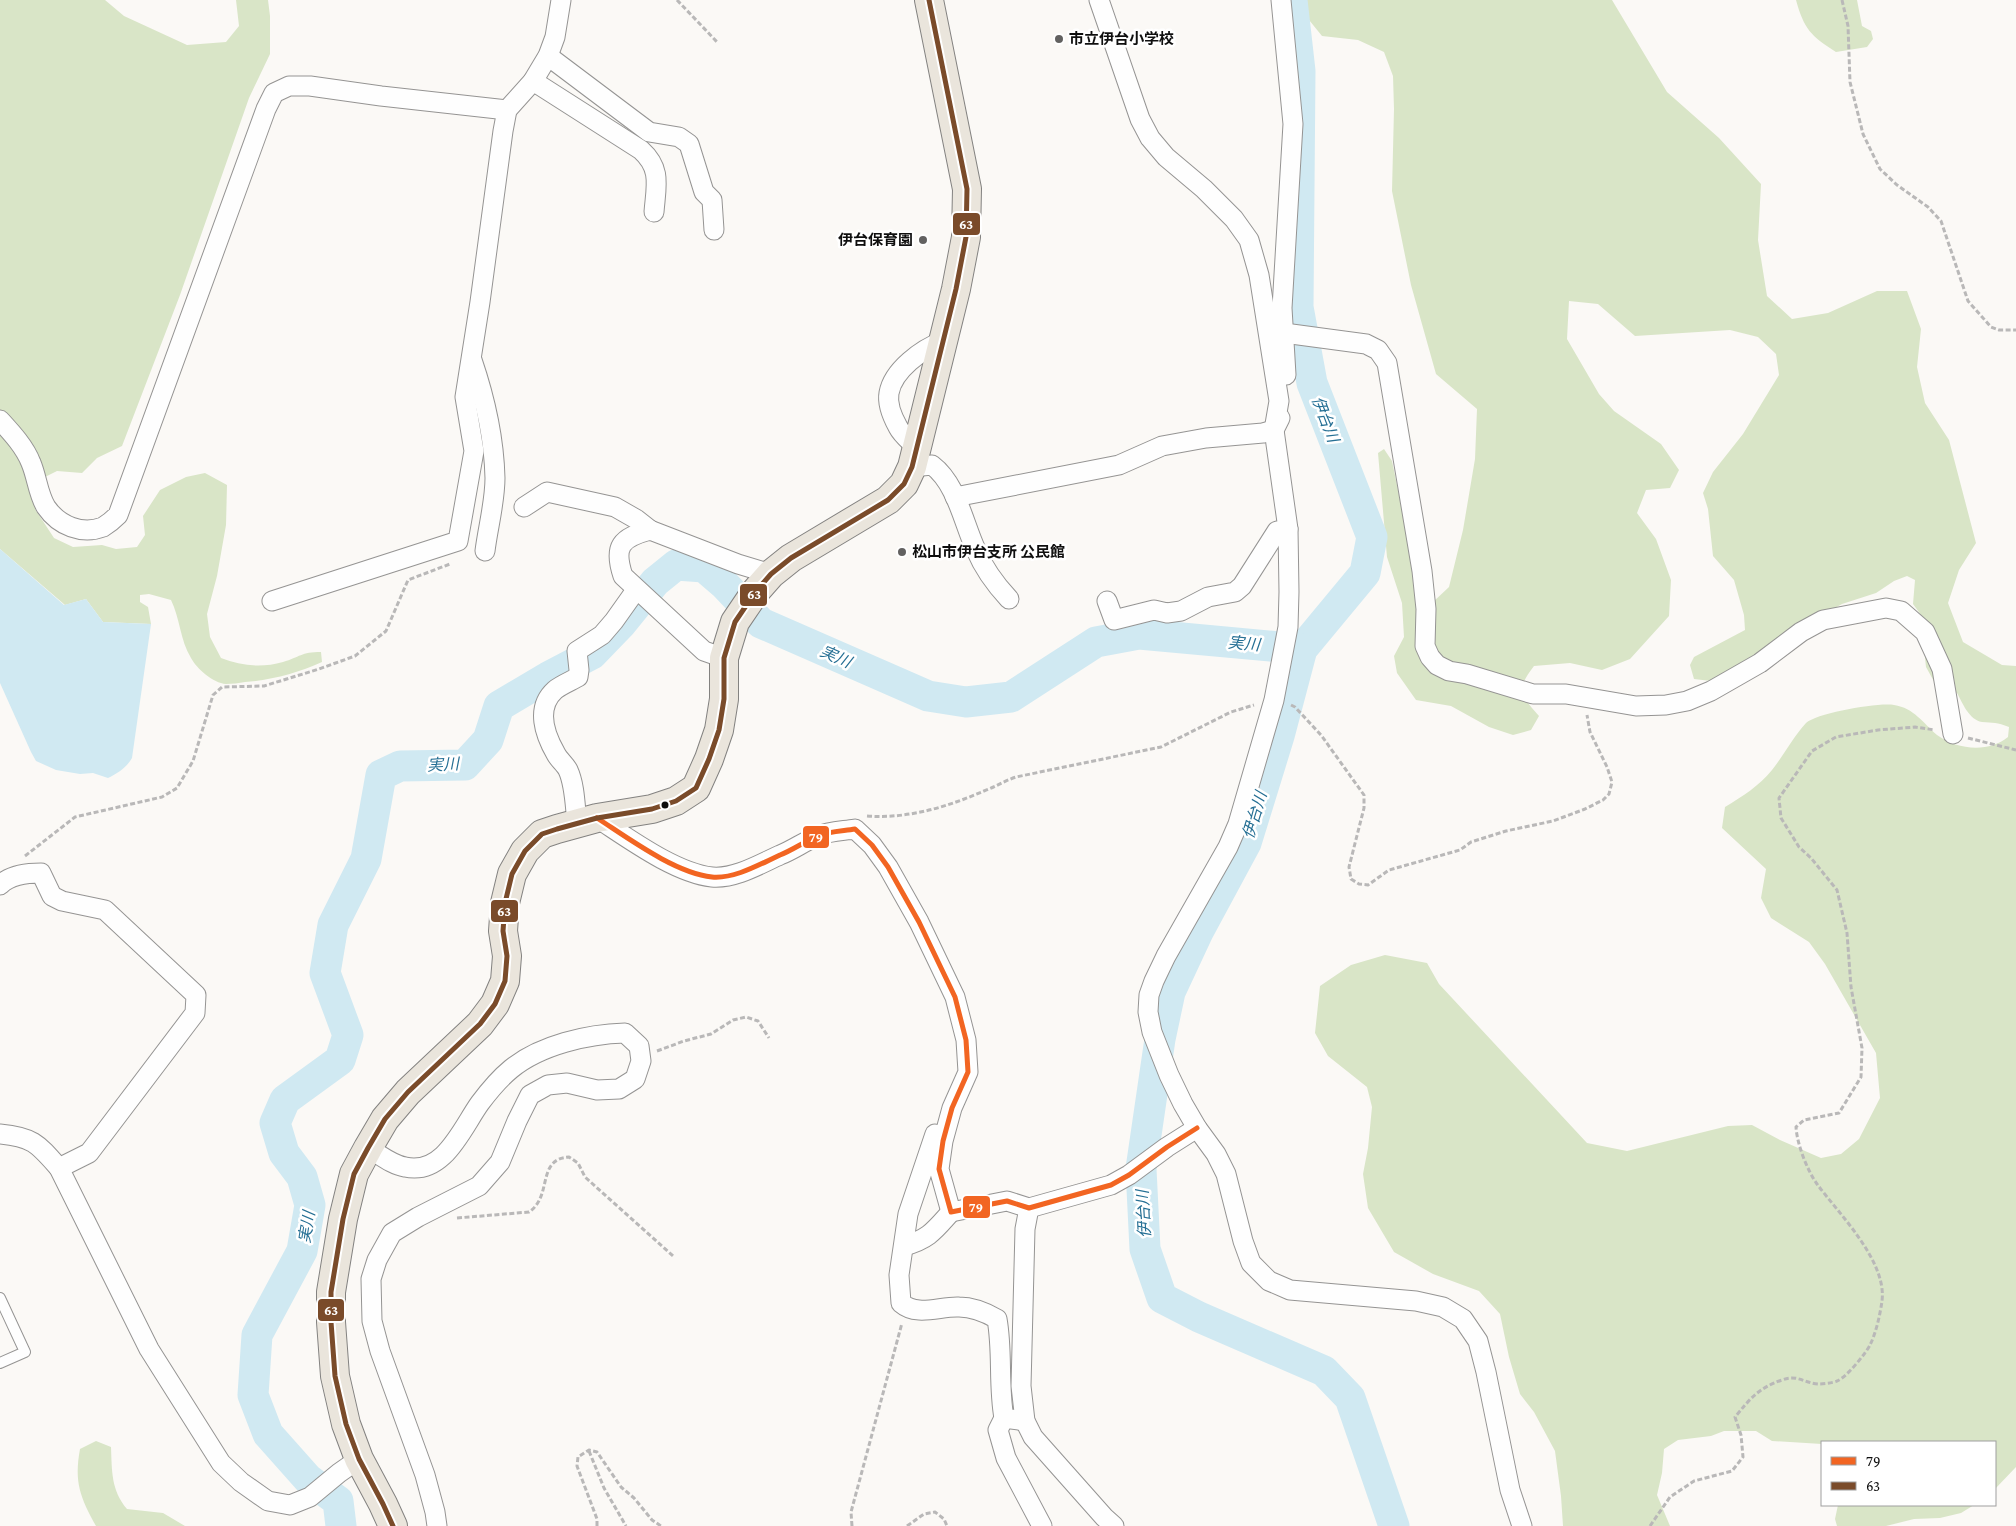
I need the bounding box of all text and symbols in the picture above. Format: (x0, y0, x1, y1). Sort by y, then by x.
place label: 市立伊台小学校 (1069, 31, 1174, 47)
marker: 市立伊台小学校 (1053, 33, 1065, 45)
line badge: 63 (952, 212, 981, 236)
text: 63 (959, 216, 973, 232)
place label: 伊台保育園 (838, 232, 913, 248)
marker: 伊台保育園 (917, 234, 929, 246)
water label: 伊台川 (1309, 394, 1343, 446)
place label: 松山市伊台支所 公民館 (912, 544, 1065, 560)
marker: 松山市伊台支所 公民館 (896, 546, 908, 558)
line badge: 63 (739, 583, 768, 607)
text: 63 (747, 586, 761, 602)
water label: 実川 (1227, 634, 1263, 654)
water label: 実川 (818, 642, 856, 672)
water label: 実川 (427, 755, 461, 774)
water label: 伊台川 (1239, 788, 1270, 841)
unlabelled marker (660, 800, 670, 810)
line badge: 79 (802, 825, 830, 849)
text: 79 (809, 829, 823, 845)
line badge: 63 (490, 899, 519, 923)
text: 63 (497, 903, 511, 919)
water label: 伊台川 (1134, 1188, 1153, 1238)
line badge: 79 (962, 1195, 991, 1219)
text: 79 (969, 1199, 983, 1215)
water label: 実川 (296, 1208, 318, 1244)
line badge: 63 (317, 1298, 345, 1322)
text: 63 (324, 1302, 338, 1318)
legend (1821, 1441, 1996, 1506)
text: 79 (1866, 1453, 1881, 1469)
text: 63 (1866, 1478, 1880, 1494)

